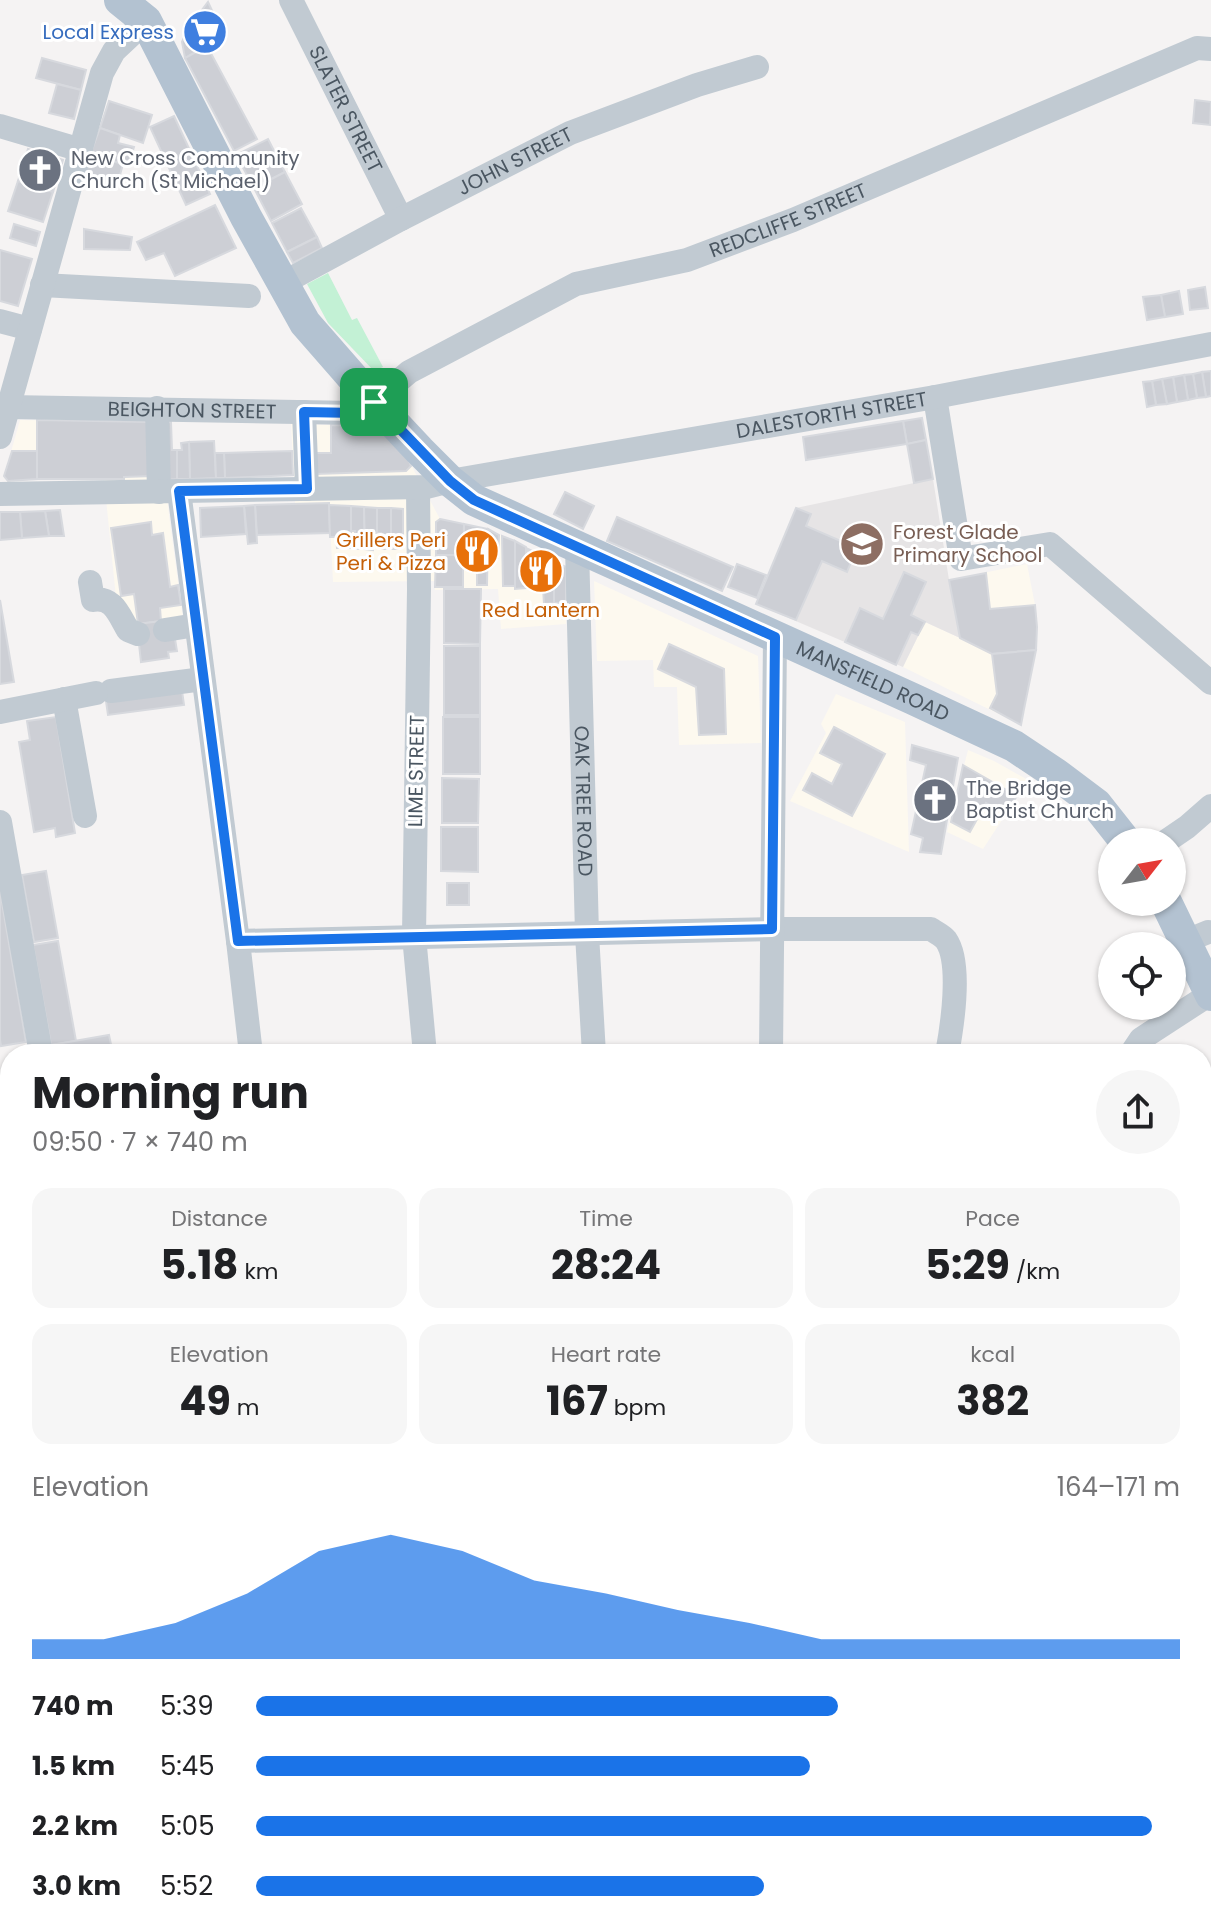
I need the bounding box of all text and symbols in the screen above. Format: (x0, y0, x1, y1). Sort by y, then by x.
supermarket icon: Local Express (181, 8, 229, 56)
place label: Local Express (43, 18, 174, 46)
street label: SLATER STREET (302, 41, 389, 177)
street label: JOHN STREET (453, 120, 577, 202)
place label: New Cross Community Church (St Michael) (71, 144, 300, 195)
church icon: New Cross Community Church (St Michael) (16, 146, 64, 194)
street label: REDCLIFFE STREET (705, 176, 871, 264)
pin (340, 368, 408, 436)
icon: arrive (352, 380, 396, 424)
street label: DALESTORTH STREET (734, 385, 929, 445)
street label: BEIGHTON STREET (107, 395, 277, 426)
place label: Forest Glade Primary School (893, 518, 1042, 569)
school or university icon: Forest Glade Primary School (838, 520, 886, 568)
place label: Grillers Peri Peri & Pizza (336, 526, 446, 577)
restaurant icon: Grillers Peri Peri & Pizza (453, 527, 501, 575)
restaurant icon: Red Lantern (517, 547, 565, 595)
place label: Red Lantern (482, 596, 600, 624)
street label: MANSFIELD ROAD (792, 634, 954, 728)
street label: LIME STREET (401, 714, 431, 827)
street label: OAK TREE ROAD (568, 725, 600, 877)
place label: The Bridge Baptist Church (966, 774, 1114, 825)
church icon: The Bridge Baptist Church (911, 776, 959, 824)
north arrow (1098, 828, 1186, 916)
map controls (1098, 828, 1186, 1020)
button: locate (1098, 932, 1186, 1020)
text: Morning run (32, 1062, 309, 1123)
button: share (1096, 1070, 1180, 1154)
text: 09:50 · 7 × 740 m (32, 1124, 248, 1160)
text: Distance (171, 1203, 268, 1234)
text: Time (579, 1203, 633, 1234)
text: Pace (965, 1203, 1020, 1234)
text: 5.18 (160, 1237, 239, 1293)
text: 28:24 (551, 1237, 661, 1293)
text: 5:29 (925, 1237, 1010, 1293)
text: km (239, 1256, 278, 1287)
text: /km (1010, 1256, 1060, 1287)
text: Elevation (170, 1339, 269, 1370)
text: Heart rate (551, 1339, 661, 1370)
text: kcal (970, 1339, 1015, 1370)
text: 49 (179, 1373, 231, 1429)
text: 167 (546, 1373, 608, 1429)
text: 382 (956, 1373, 1029, 1429)
text: m (231, 1392, 259, 1423)
text: bpm (608, 1392, 666, 1423)
text: Elevation (32, 1469, 149, 1505)
text: 164–171 m (1057, 1469, 1180, 1505)
text: 740 m (32, 1688, 114, 1724)
text: 5:39 (160, 1688, 214, 1724)
text: 1.5 km (32, 1748, 115, 1784)
text: 5:45 (160, 1748, 215, 1784)
text: 2.2 km (32, 1808, 118, 1844)
text: 5:05 (160, 1808, 215, 1844)
text: 3.0 km (32, 1868, 121, 1904)
text: 5:52 (160, 1868, 213, 1904)

